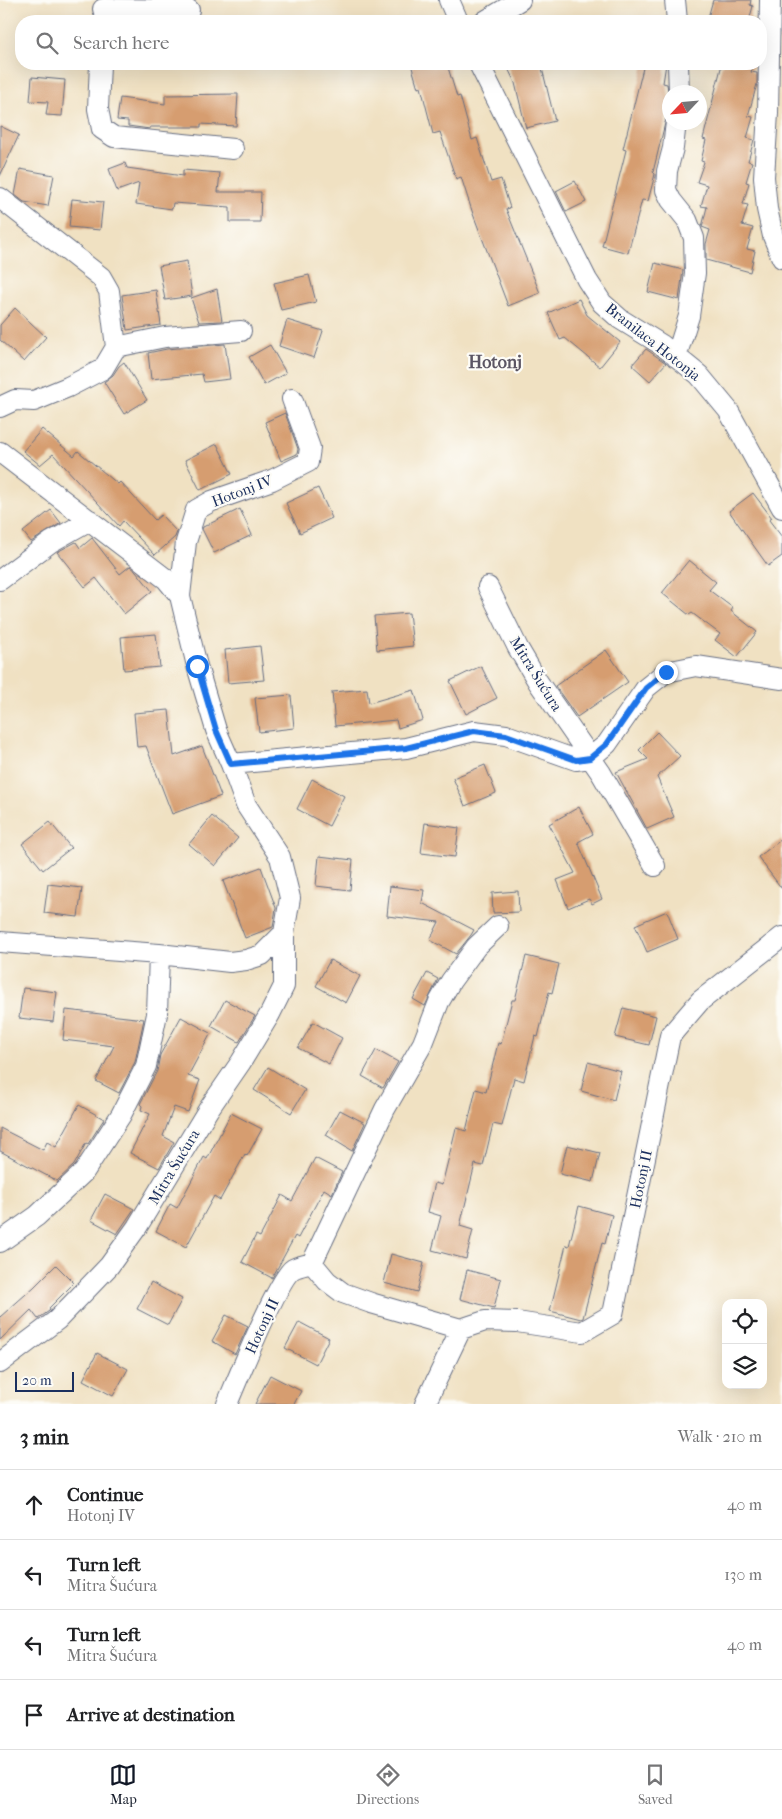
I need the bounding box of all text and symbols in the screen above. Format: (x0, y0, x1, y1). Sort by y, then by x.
search box (15, 15, 767, 70)
icon: search (33, 29, 61, 57)
text: Search here (73, 32, 169, 54)
north arrow (662, 85, 707, 130)
street label: Branilaca Hotonja (602, 299, 705, 385)
district label: Hotonj (468, 352, 522, 373)
street label: Hotonj IV (209, 471, 276, 511)
street label: Mitra Šućura (506, 633, 567, 715)
route start (186, 655, 209, 678)
route end (655, 661, 678, 684)
street label: Mitra Šućura (145, 1125, 204, 1208)
street label: Hotonj II (626, 1148, 656, 1210)
street label: Hotonj II (241, 1295, 283, 1357)
map controls (722, 1299, 767, 1389)
button: locate (722, 1299, 767, 1344)
button: layers (722, 1344, 767, 1389)
scale bar (15, 1369, 74, 1392)
text: 20 m (22, 1372, 52, 1389)
text: 3 min (20, 1425, 69, 1449)
text: Walk · 210 m (678, 1427, 762, 1446)
text: Continue (67, 1484, 143, 1506)
icon: ahead (20, 1491, 48, 1519)
text: 40 m (727, 1495, 762, 1514)
text: Hotonj IV (67, 1506, 135, 1525)
text: Turn left (67, 1554, 141, 1576)
icon: left (20, 1561, 48, 1589)
text: 130 m (724, 1565, 762, 1584)
text: Mitra Šućura (67, 1576, 157, 1595)
text: Turn left (67, 1624, 141, 1646)
icon: left (20, 1631, 48, 1659)
text: 40 m (727, 1635, 762, 1654)
text: Mitra Šućura (67, 1646, 157, 1665)
icon: arrive (20, 1701, 48, 1729)
text: Arrive at destination (67, 1704, 235, 1726)
tab: Map (109, 1761, 137, 1808)
tab: Directions (356, 1761, 419, 1808)
tab: Saved (638, 1761, 673, 1808)

